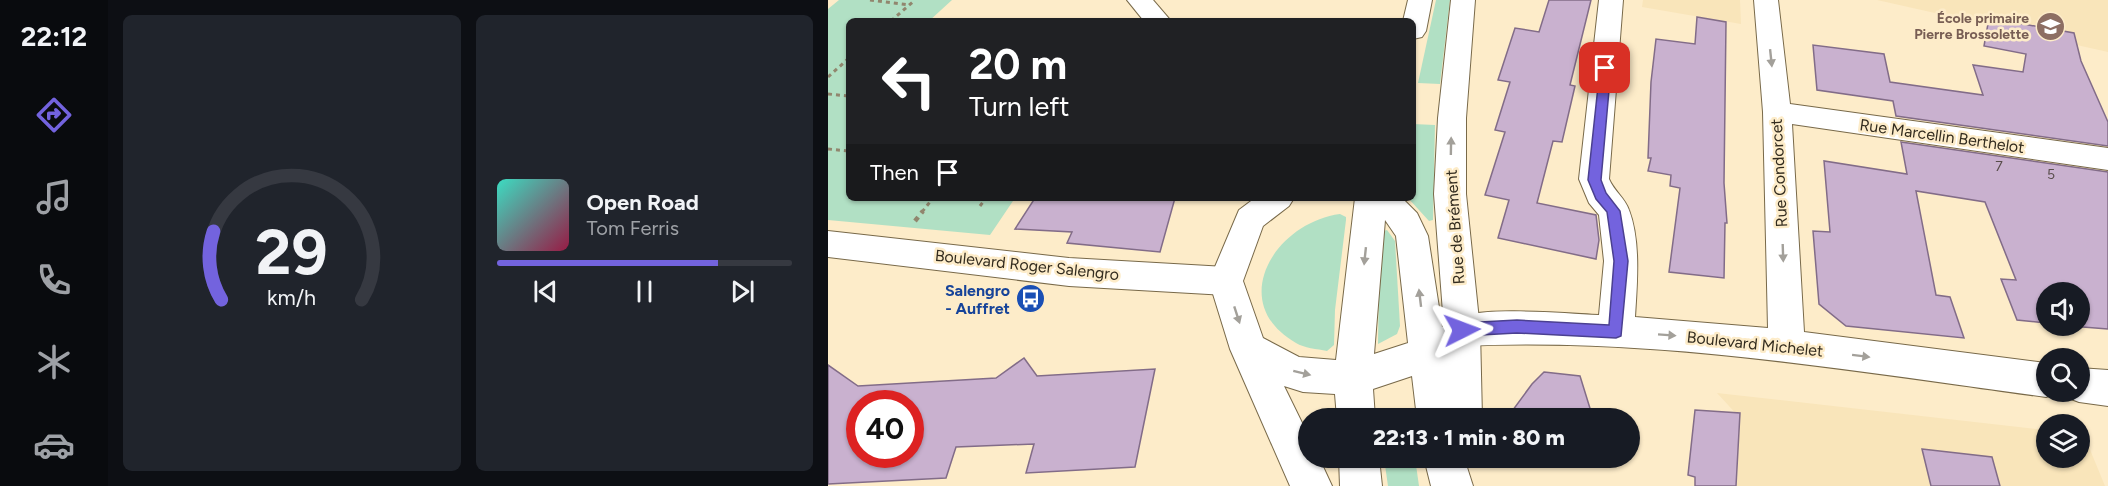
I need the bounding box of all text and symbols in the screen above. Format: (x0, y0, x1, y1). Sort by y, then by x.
place label: École primaire Pierre Brossolette (1914, 10, 2029, 43)
school or university icon: École primaire Pierre Brossolette (2034, 10, 2066, 42)
text: 22:12 (21, 20, 87, 53)
text: 20 m (969, 39, 1067, 90)
icon: left (870, 42, 948, 120)
pin (1579, 42, 1630, 93)
one-way arrow (1766, 49, 1776, 68)
icon: arrive (1588, 51, 1621, 84)
text: Turn left (969, 90, 1069, 123)
icon: directions (33, 94, 75, 136)
street label: Rue Marcellin Berthelot (1858, 115, 2026, 157)
street label: Rue Condorcet (1767, 118, 1791, 228)
one-way arrow (1446, 136, 1456, 155)
icon: arrive (931, 156, 964, 189)
house number: 7 (1995, 158, 2003, 175)
text: Then (870, 159, 919, 186)
house number: 5 (2047, 166, 2055, 183)
street label: Rue de Brément (1442, 169, 1468, 285)
icon: music (33, 176, 75, 218)
text: Open Road (587, 189, 699, 216)
text: 29 (256, 215, 328, 290)
text: Tom Ferris (587, 216, 679, 240)
one-way arrow (1778, 243, 1787, 262)
street label: Boulevard Roger Salengro (934, 246, 1120, 284)
one-way arrow (1360, 247, 1370, 266)
icon: phone (33, 259, 75, 301)
icon: previous (529, 275, 562, 308)
icon: pause (628, 275, 661, 308)
icon: next (726, 275, 759, 308)
place label: Salengro - Auffret (945, 281, 1010, 318)
map controls (2036, 282, 2090, 468)
button: sound (2036, 282, 2090, 336)
bus stop icon: Salengro - Auffret (1015, 283, 1047, 315)
text: km/h (267, 285, 316, 310)
one-way arrow (1415, 289, 1424, 308)
position arrow (1430, 298, 1494, 362)
one-way arrow (1233, 306, 1242, 324)
street label: Boulevard Michelet (1686, 327, 1824, 361)
one-way arrow (1658, 331, 1677, 340)
icon: climate (33, 341, 75, 383)
button: search (2036, 348, 2090, 402)
one-way arrow (1852, 351, 1871, 361)
one-way arrow (1293, 368, 1311, 378)
speed limit sign: 40 (846, 390, 924, 468)
button: layers (2036, 414, 2090, 468)
icon: car (33, 424, 75, 466)
text: 22:13 · 1 min · 80 m (1373, 424, 1565, 451)

